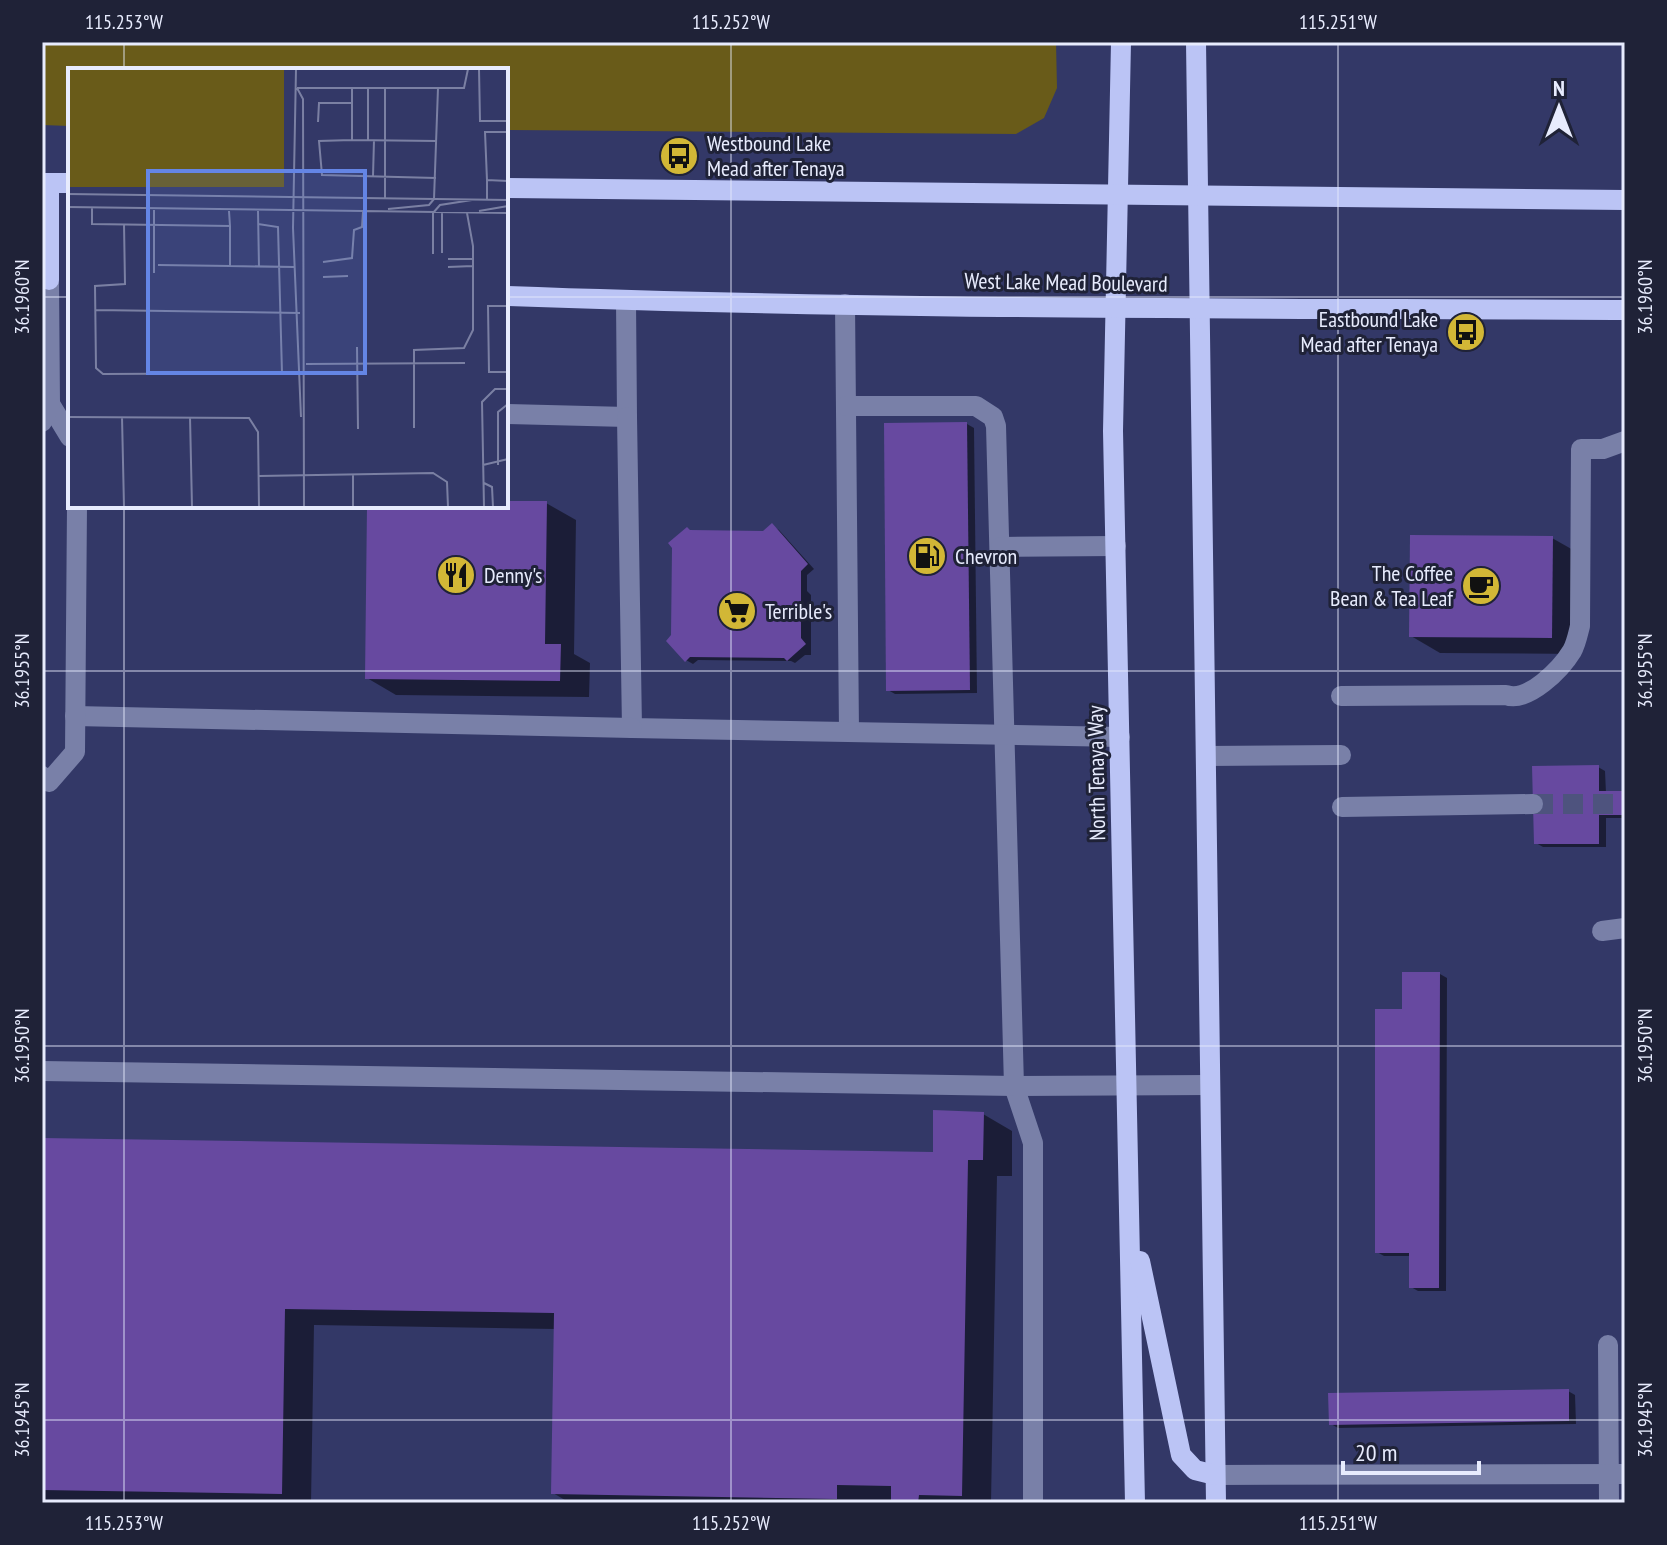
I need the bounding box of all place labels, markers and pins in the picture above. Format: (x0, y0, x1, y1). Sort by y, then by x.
place label: Westbound Lake Mead after Tenaya (707, 129, 845, 182)
bus stop icon: Westbound Lake Mead after Tenaya (658, 135, 700, 177)
place label: Eastbound Lake Mead after Tenaya (1300, 305, 1438, 358)
bus stop icon: Eastbound Lake Mead after Tenaya (1445, 311, 1487, 353)
fuel station icon: Chevron (906, 535, 948, 577)
place label: Chevron (955, 542, 1017, 570)
restaurant icon: Denny's (435, 554, 477, 596)
place label: The Coffee Bean & Tea Leaf (1330, 559, 1454, 612)
place label: Denny's (484, 561, 543, 589)
cafe icon: The Coffee Bean & Tea Leaf (1460, 565, 1502, 607)
supermarket icon: Terrible's (716, 590, 758, 632)
place label: Terrible's (765, 597, 832, 625)

